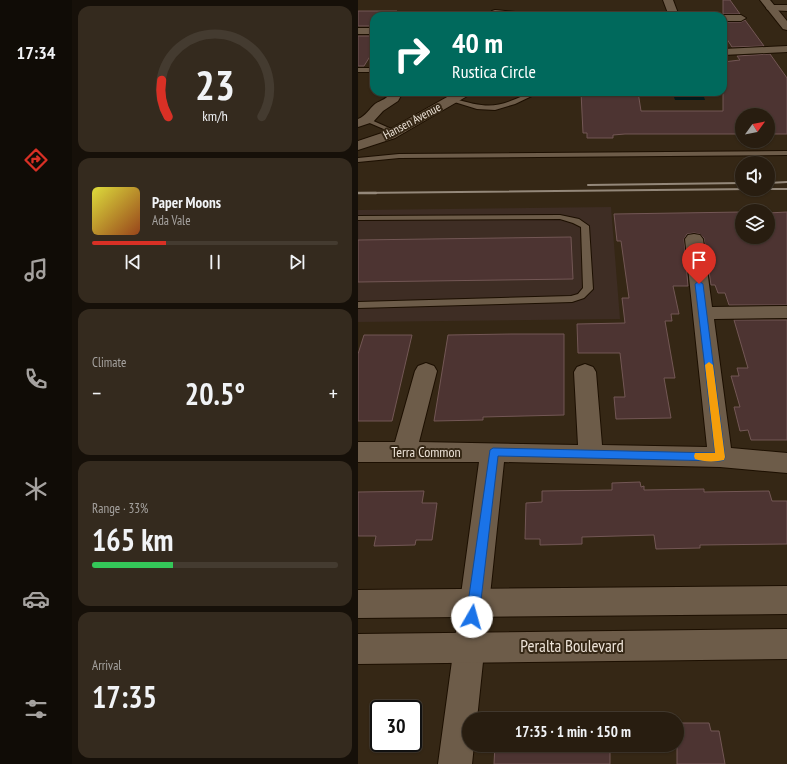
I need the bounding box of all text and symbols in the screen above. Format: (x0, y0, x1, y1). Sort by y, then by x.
text: 40 m (452, 24, 503, 61)
icon: right (386, 28, 438, 80)
text: 17:34 (17, 41, 55, 64)
text: 23 (195, 58, 235, 111)
text: Rustica Circle (452, 60, 536, 83)
street label: Hansen Avenue (380, 99, 443, 142)
text: km/h (202, 105, 228, 124)
north arrow (735, 108, 775, 148)
map controls (735, 108, 775, 244)
icon: directions (22, 146, 50, 174)
button: sound (735, 156, 775, 196)
text: Paper Moons (152, 193, 221, 212)
button: layers (735, 204, 775, 244)
text: Ada Vale (152, 212, 191, 229)
pin (682, 243, 716, 284)
icon: arrive (688, 249, 710, 271)
icon: previous (122, 251, 144, 273)
icon: pause (204, 251, 226, 273)
icon: next (286, 251, 308, 273)
icon: music (22, 256, 50, 284)
text: Climate (92, 354, 126, 371)
icon: phone (22, 365, 50, 393)
text: 20.5° (185, 374, 245, 413)
text: − (92, 379, 101, 407)
text: + (329, 379, 338, 407)
street label: Terra Common (391, 443, 461, 461)
icon: climate (22, 475, 50, 503)
text: Range · 33% (92, 500, 148, 517)
text: 165 km (92, 520, 173, 559)
icon: car (22, 585, 50, 613)
position arrow (451, 596, 493, 638)
street label: Peralta Boulevard (520, 635, 624, 657)
text: Arrival (92, 657, 121, 674)
text: 17:35 (92, 677, 157, 716)
icon: filters (22, 695, 50, 723)
speed limit sign: 30 (370, 700, 422, 752)
text: 17:35 · 1 min · 150 m (515, 722, 631, 741)

